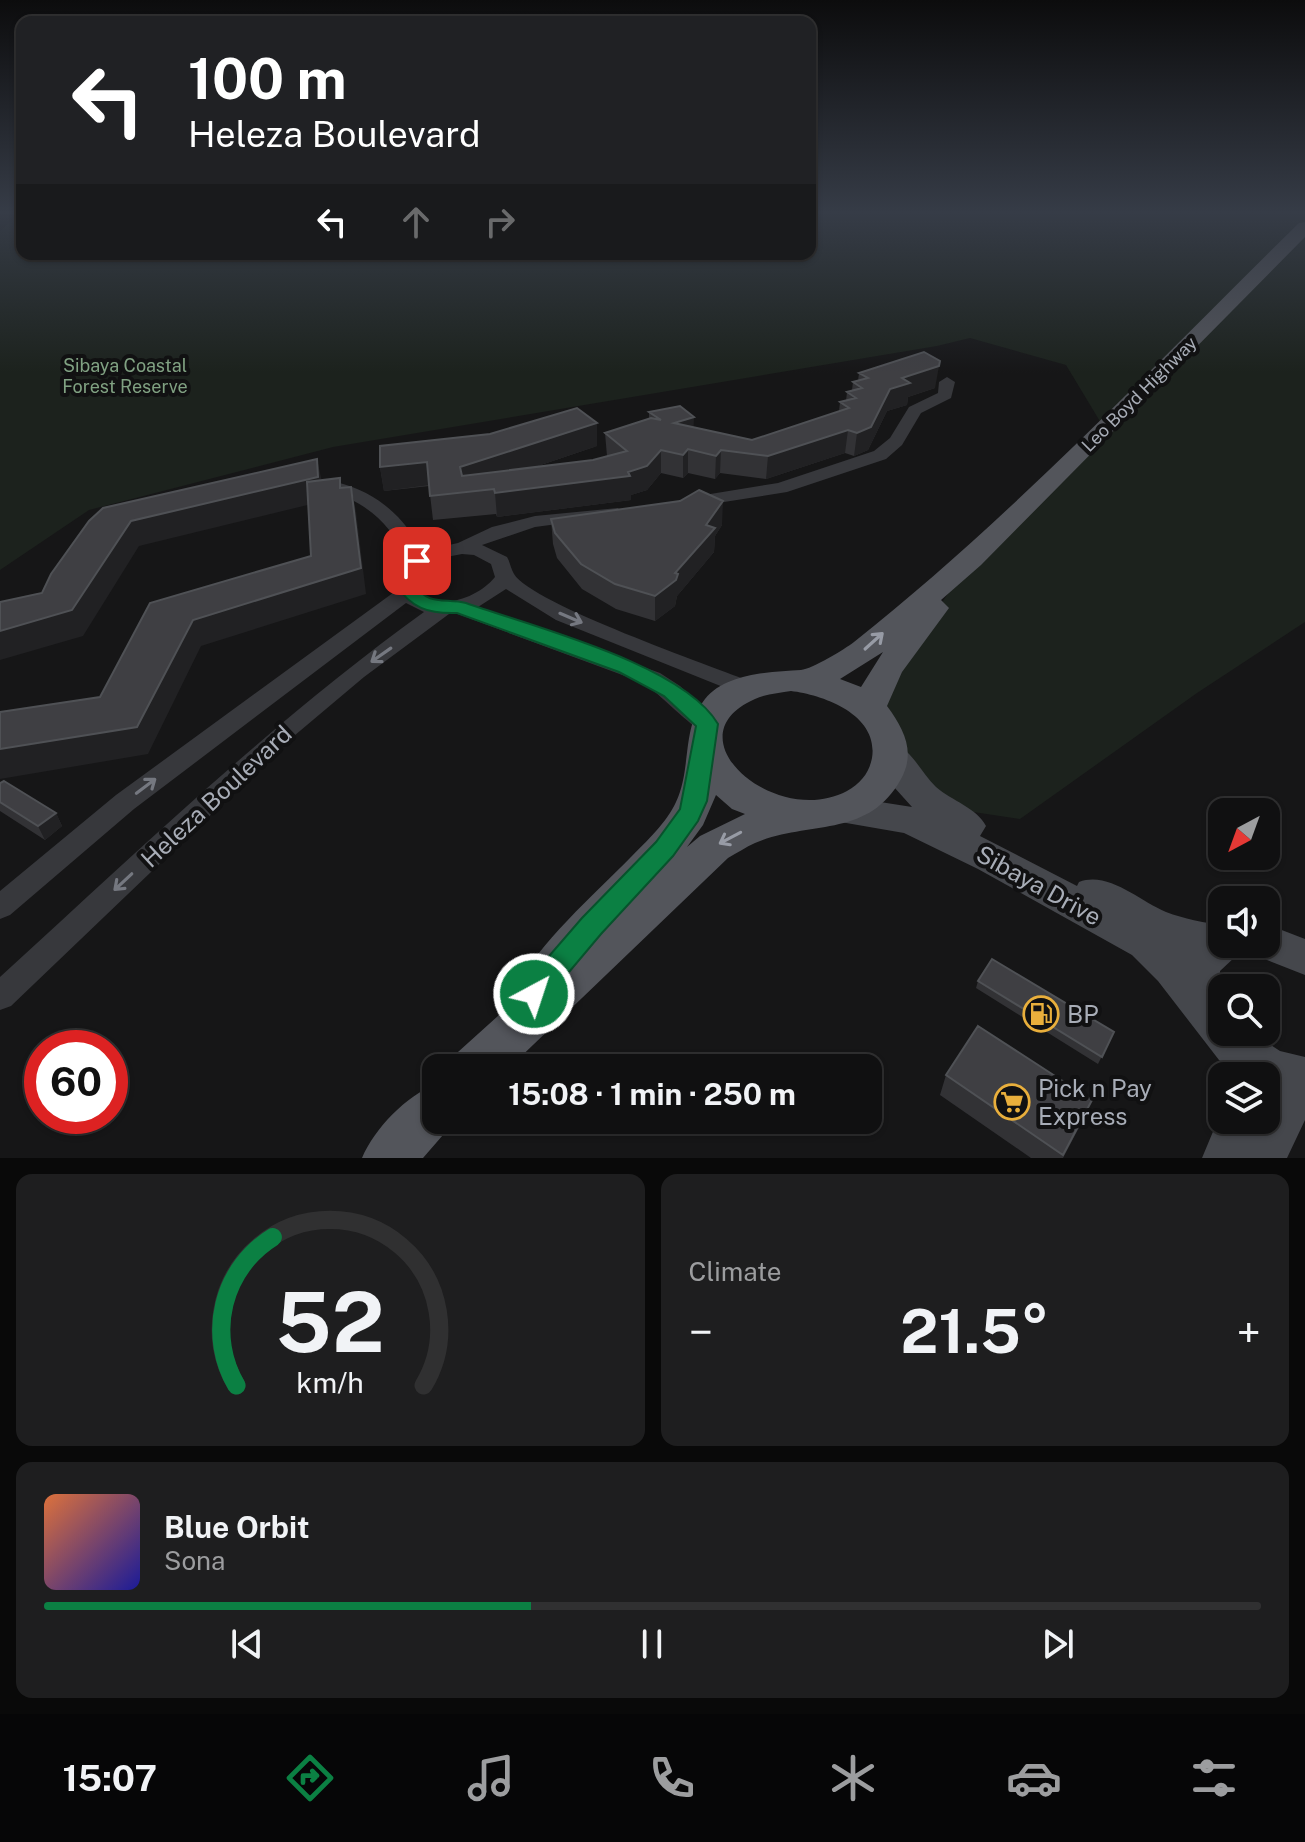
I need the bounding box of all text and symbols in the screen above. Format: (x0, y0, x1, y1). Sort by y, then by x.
text: 100 m (188, 46, 347, 112)
icon: left (56, 48, 160, 152)
text: Heleza Boulevard (188, 113, 480, 155)
icon: left (310, 200, 354, 244)
icon: ahead (394, 200, 438, 244)
icon: right (478, 200, 522, 244)
street label: Leo Boyd Highway (1077, 332, 1201, 456)
park label: Sibaya Coastal Forest Reserve (62, 355, 188, 397)
pin (383, 527, 451, 595)
icon: arrive (395, 539, 439, 583)
one-way arrow (558, 611, 583, 626)
one-way arrow (864, 632, 884, 650)
one-way arrow (370, 647, 392, 663)
street label: Heleza Boulevard (135, 719, 297, 873)
one-way arrow (135, 777, 156, 794)
north arrow (1208, 798, 1280, 870)
map controls (1208, 798, 1280, 1134)
one-way arrow (719, 830, 743, 846)
street label: Sibaya Drive (972, 839, 1106, 931)
one-way arrow (113, 873, 133, 892)
button: sound (1208, 886, 1280, 958)
position arrow (492, 952, 576, 1036)
button: search (1208, 974, 1280, 1046)
fuel station icon: BP (1022, 995, 1060, 1033)
place label: BP (1067, 1000, 1099, 1028)
speed limit sign: 60 (24, 1030, 128, 1134)
button: layers (1208, 1062, 1280, 1134)
place label: Pick n Pay Express (1038, 1074, 1152, 1130)
text: 15:08 · 1 min · 250 m (508, 1076, 796, 1112)
supermarket icon: Pick n Pay Express (993, 1083, 1031, 1121)
text: Climate (689, 1256, 782, 1287)
text: 52 (276, 1273, 385, 1371)
text: 21.5° (900, 1296, 1049, 1367)
text: − (689, 1306, 713, 1358)
text: + (1237, 1306, 1261, 1358)
text: km/h (297, 1366, 364, 1399)
text: Blue Orbit (164, 1509, 310, 1545)
text: Sona (164, 1545, 225, 1576)
icon: previous (225, 1622, 269, 1666)
icon: pause (630, 1622, 674, 1666)
icon: next (1036, 1622, 1080, 1666)
icon: directions (282, 1750, 338, 1806)
icon: music (463, 1750, 519, 1806)
icon: phone (644, 1750, 700, 1806)
icon: climate (825, 1750, 881, 1806)
icon: car (1006, 1750, 1062, 1806)
icon: filters (1186, 1750, 1242, 1806)
text: 15:07 (62, 1757, 157, 1799)

